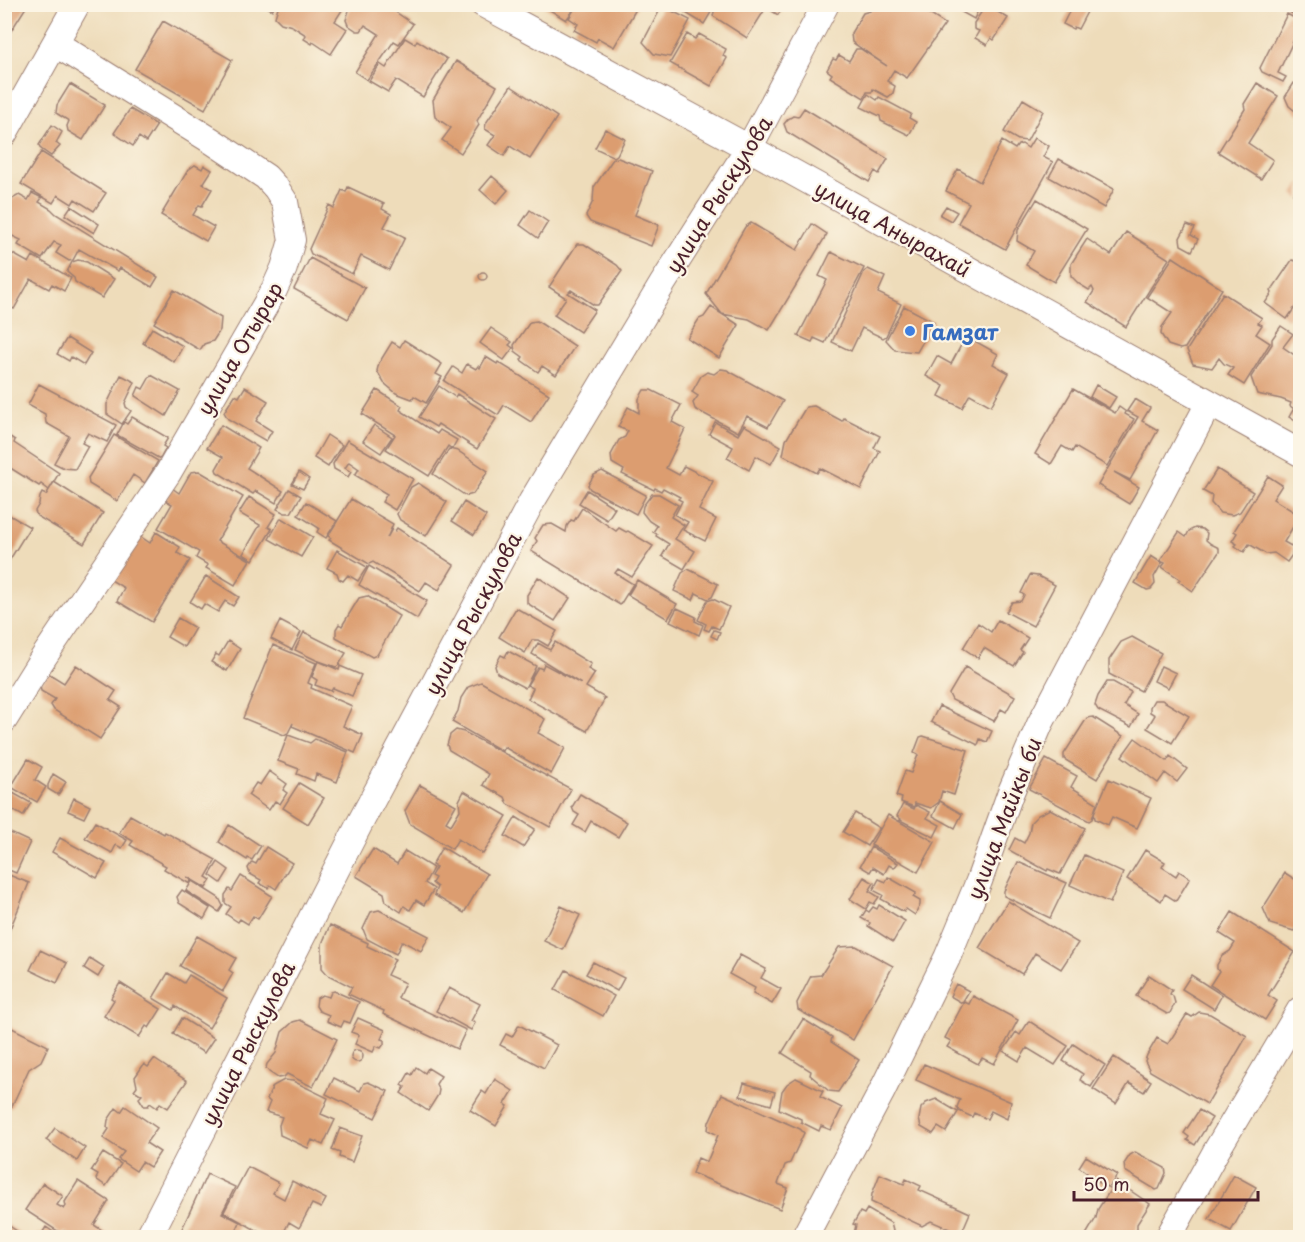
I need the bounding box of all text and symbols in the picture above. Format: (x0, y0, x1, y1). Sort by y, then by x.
street label: улица Рыскулова (657, 109, 779, 279)
street label: улица Анырахай (809, 172, 977, 284)
street label: улица Отырар (188, 275, 290, 421)
place label: Гамзат (922, 315, 999, 347)
marker: Гамзат (903, 324, 917, 338)
street label: улица Рыскулова (415, 526, 529, 700)
street label: улица Майкы би (957, 732, 1049, 904)
street label: улица Рыскулова (192, 955, 302, 1131)
scale bar (1074, 1164, 1258, 1202)
text: 50 m (1083, 1170, 1130, 1197)

